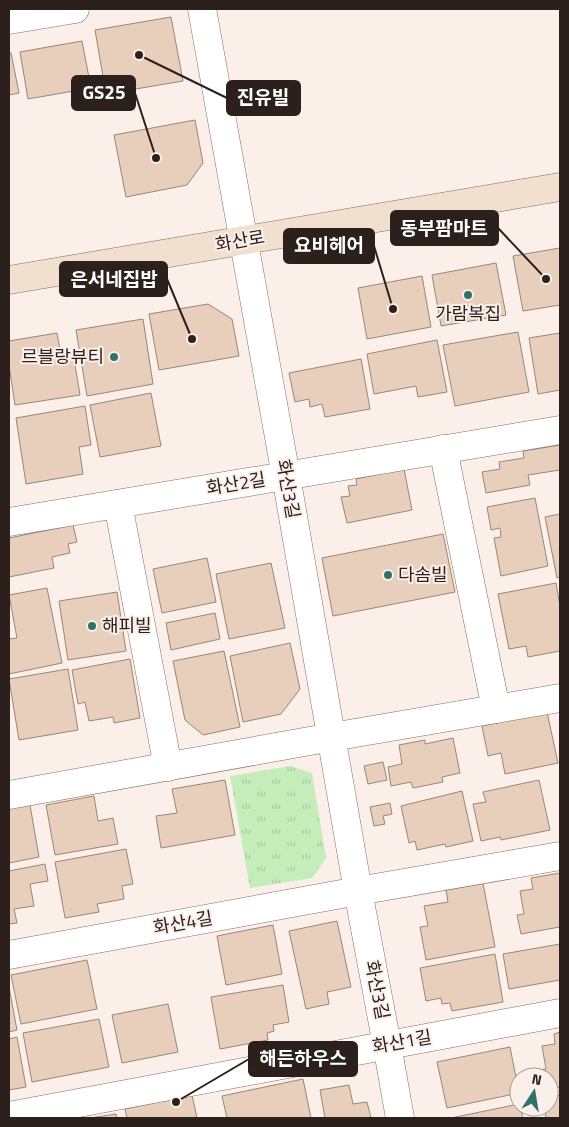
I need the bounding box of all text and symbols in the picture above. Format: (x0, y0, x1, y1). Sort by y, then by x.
callout: GS25 (72, 76, 135, 110)
text: GS25 (82, 77, 126, 106)
callout: 진유빌 (227, 81, 300, 115)
text: 진유빌 (237, 82, 289, 111)
callout: 동부팜마트 (391, 211, 498, 245)
text: 동부팜마트 (400, 213, 488, 242)
street label: 화산로 (213, 223, 267, 258)
callout: 요비헤어 (284, 229, 374, 263)
text: 요비헤어 (294, 230, 364, 259)
callout: 은서네집밥 (60, 262, 167, 296)
text: 은서네집밥 (70, 264, 158, 293)
marker: 가람복집 (462, 289, 474, 301)
place label: 가람복집 (435, 300, 501, 327)
place label: 르블랑뷰티 (21, 343, 104, 370)
marker: 르블랑뷰티 (108, 351, 120, 363)
street label: 화산3길 (270, 457, 307, 521)
street label: 화산2길 (204, 465, 268, 502)
place label: 다솜빌 (398, 561, 448, 588)
marker: 다솜빌 (382, 569, 394, 581)
place label: 해피빌 (102, 612, 152, 639)
marker: 해피빌 (86, 620, 98, 632)
street label: 화산4길 (151, 904, 215, 941)
street label: 화산3길 (359, 958, 396, 1022)
street label: 화산1길 (370, 1023, 434, 1060)
callout: 해든하우스 (249, 1042, 357, 1076)
text: 해든하우스 (259, 1043, 347, 1072)
north arrow (509, 1067, 559, 1117)
text: N (530, 1068, 544, 1090)

